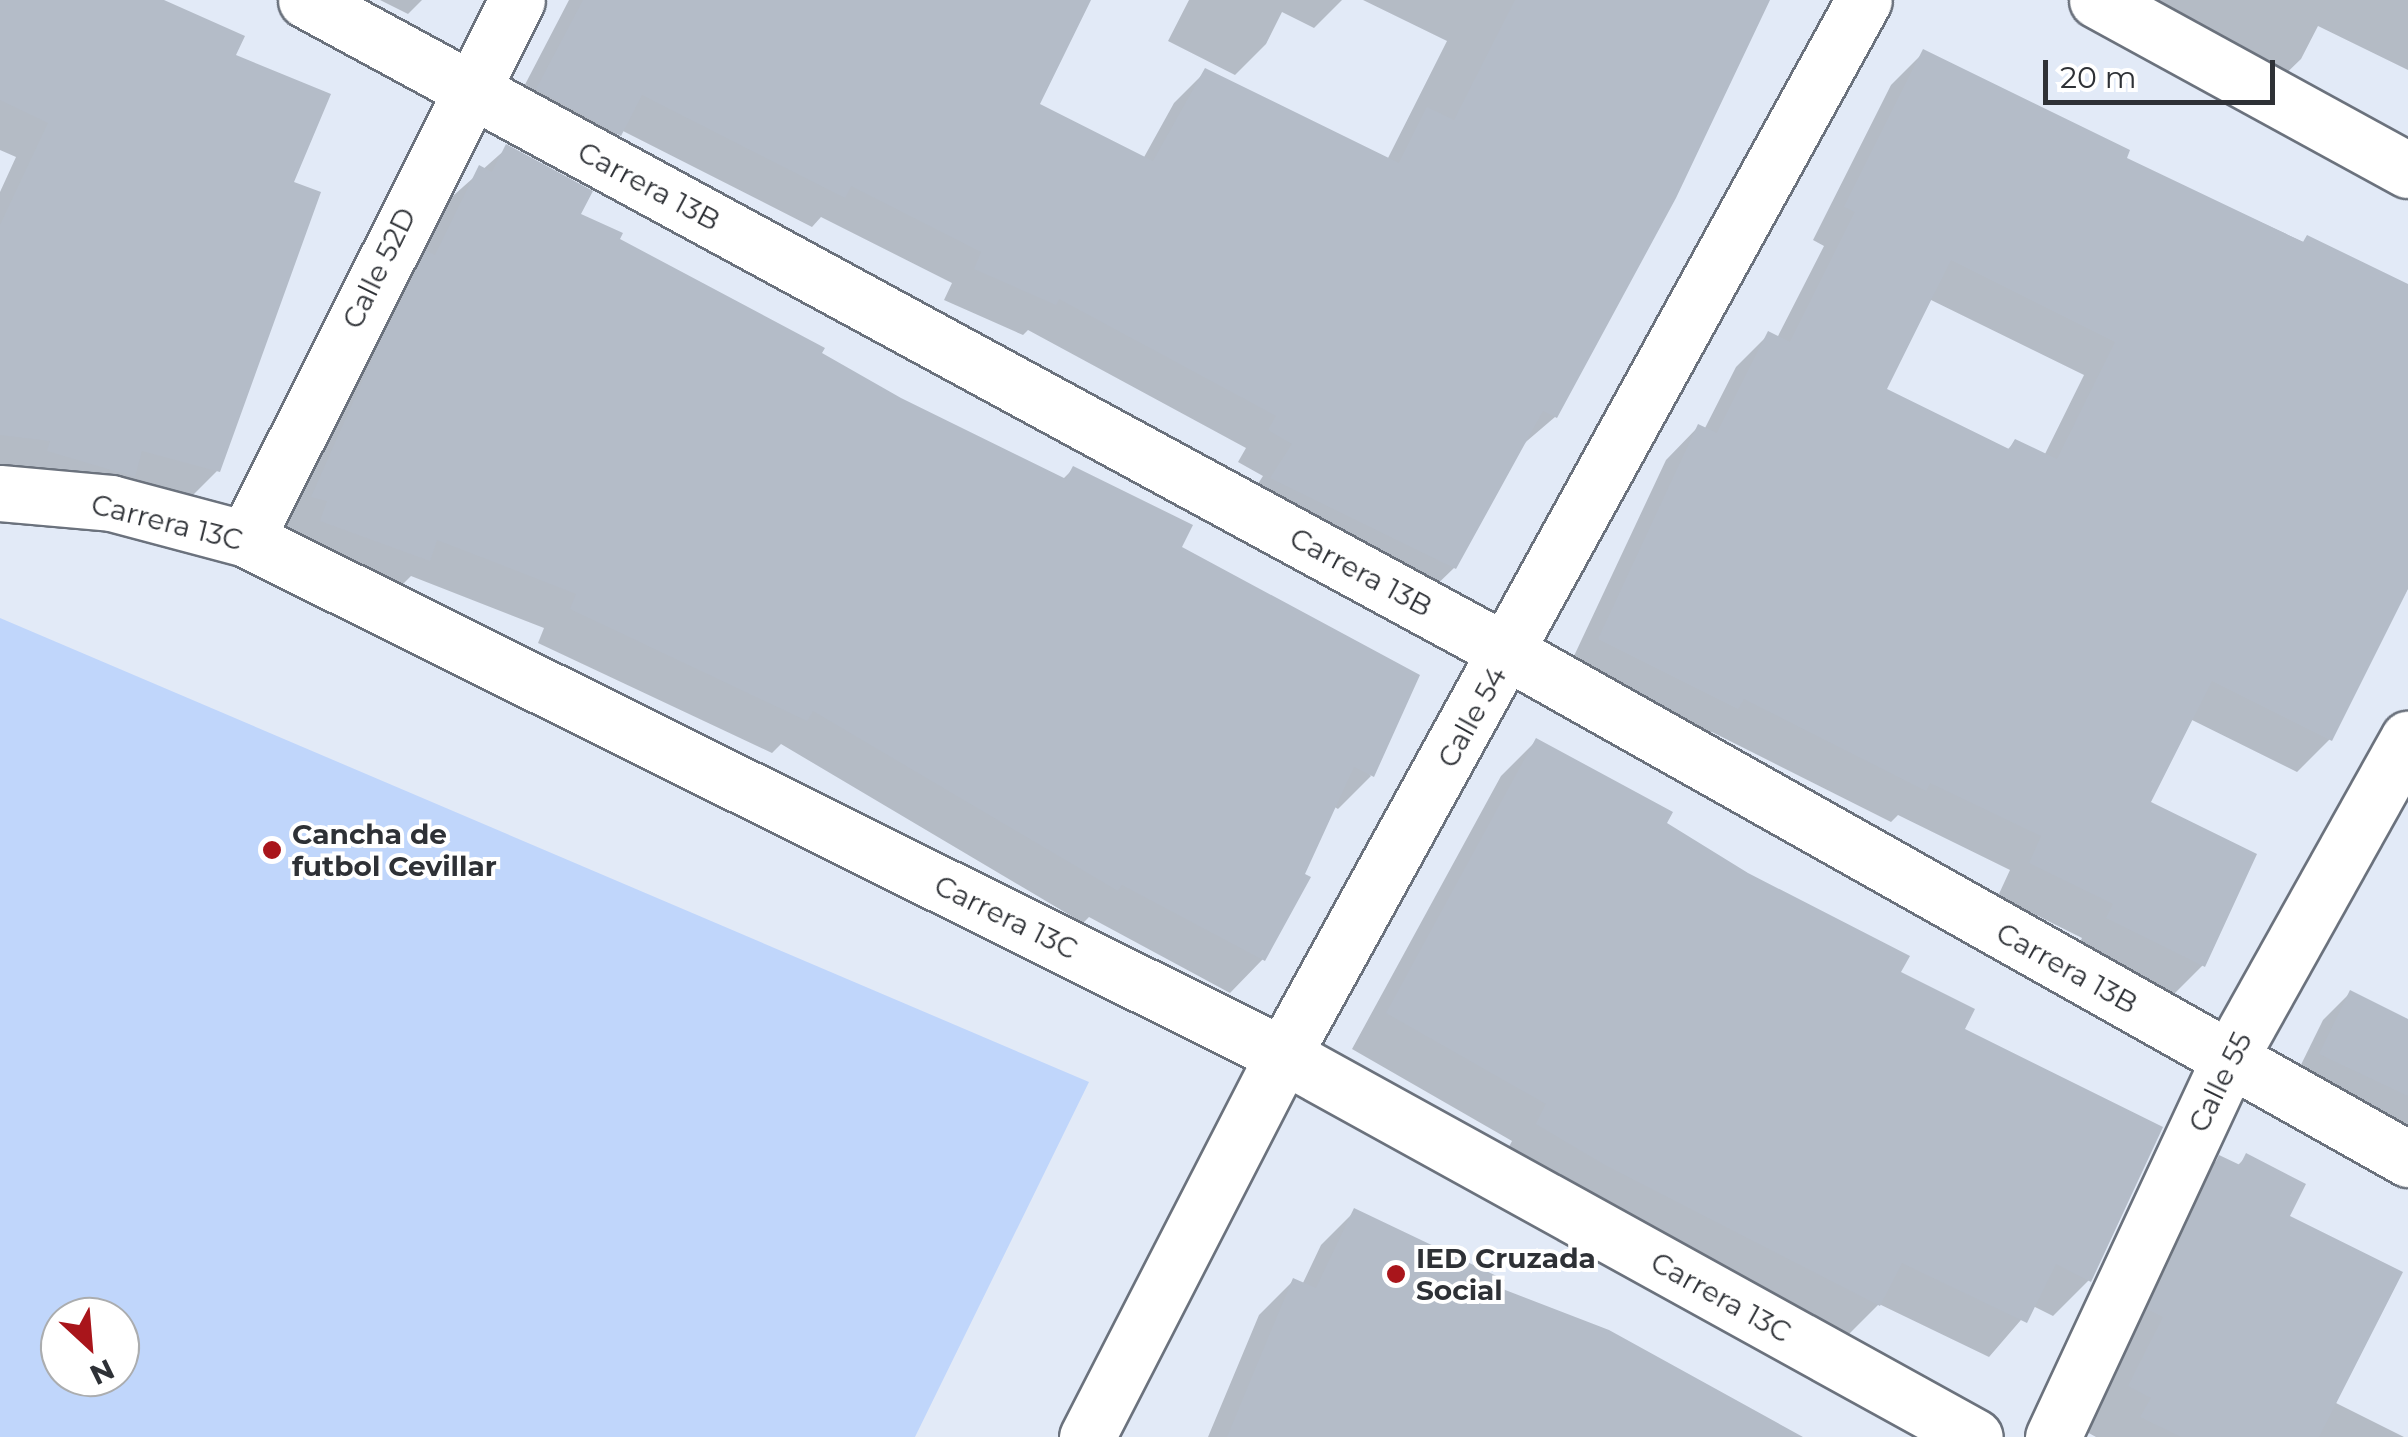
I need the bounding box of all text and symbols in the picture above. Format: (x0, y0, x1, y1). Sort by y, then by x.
scale bar (2048, 40, 2280, 102)
text: 20 m (2060, 59, 2137, 96)
street label: Carrera 13B (572, 135, 726, 237)
street label: Calle 52D (335, 202, 423, 334)
street label: Carrera 13C (88, 487, 246, 557)
street label: Carrera 13B (1284, 521, 1438, 623)
street label: Calle 54 (1431, 661, 1513, 773)
place label: Cancha de futbol Cevillar (292, 817, 497, 883)
marker: Cancha de futbol Cevillar (261, 839, 283, 861)
street label: Carrera 13C (929, 868, 1083, 966)
street label: Carrera 13B (1991, 916, 2143, 1020)
street label: Calle 55 (2181, 1027, 2259, 1137)
place label: IED Cruzada Social (1416, 1241, 1596, 1307)
street label: Carrera 13C (1645, 1245, 1797, 1349)
marker: IED Cruzada Social (1385, 1263, 1407, 1285)
north arrow (40, 1297, 140, 1397)
text: N (85, 1352, 120, 1392)

